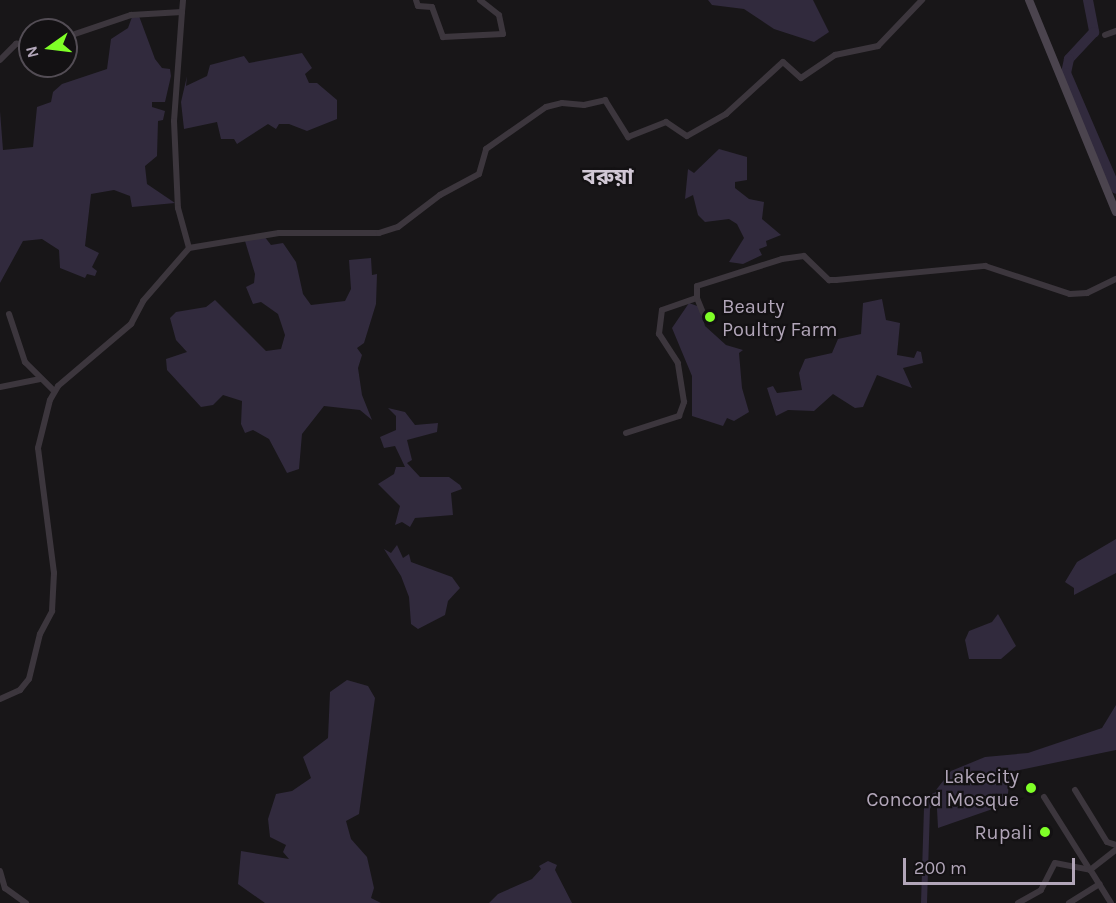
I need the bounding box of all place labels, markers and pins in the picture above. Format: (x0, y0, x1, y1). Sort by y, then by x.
place label: Beauty Poultry Farm (722, 294, 837, 341)
marker: Beauty Poultry Farm (703, 310, 717, 324)
place label: Lakecity Concord Mosque (866, 765, 1019, 812)
marker: Lakecity Concord Mosque (1024, 781, 1038, 795)
place label: Rupali (974, 820, 1033, 844)
marker: Rupali (1038, 825, 1052, 839)

